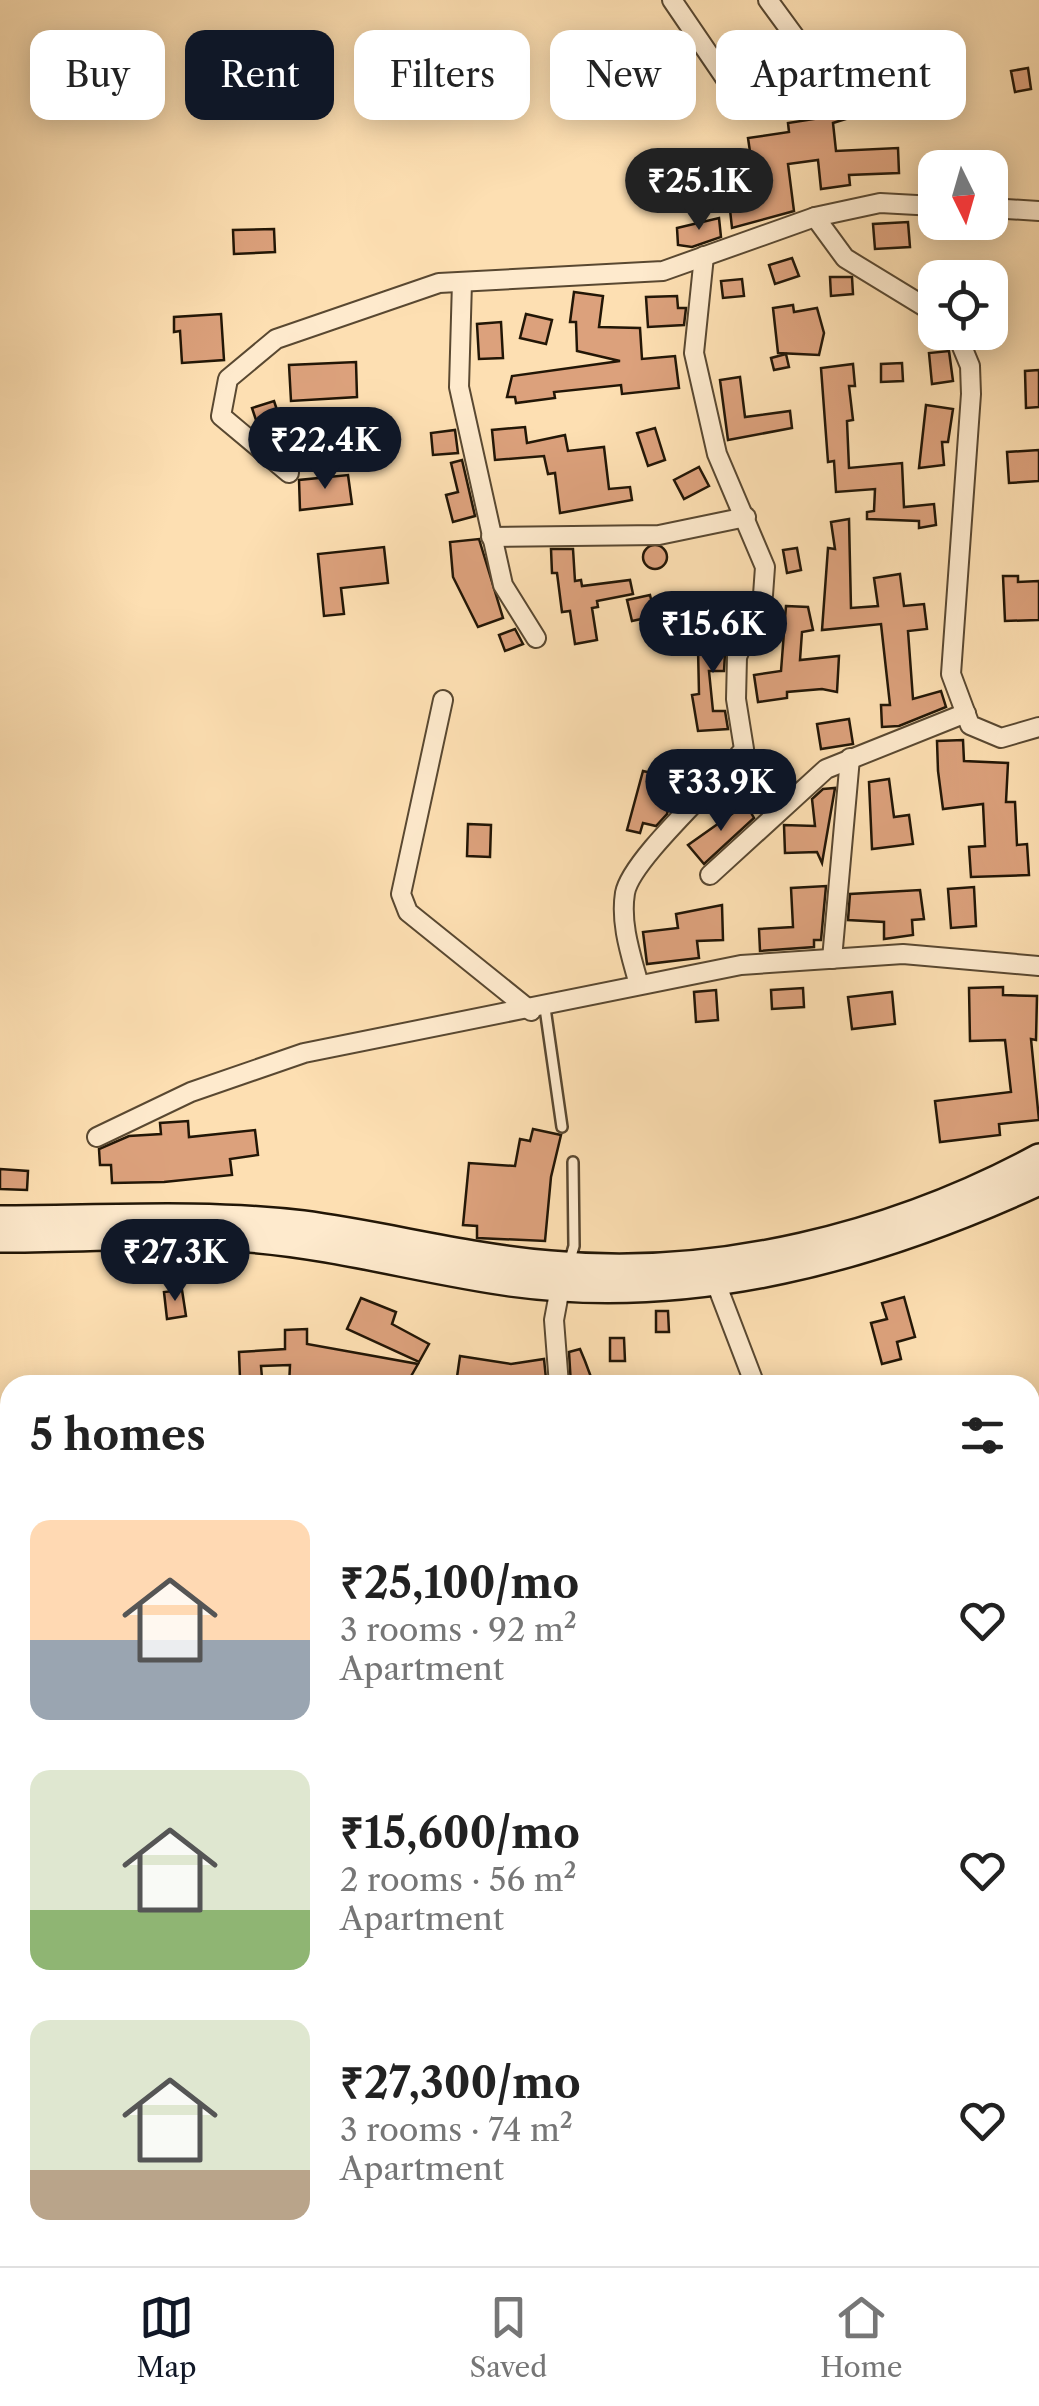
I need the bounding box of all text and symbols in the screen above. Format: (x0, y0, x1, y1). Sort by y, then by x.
chip: Buy (30, 30, 165, 120)
chip: Rent (185, 30, 334, 120)
chip: Filters (354, 30, 530, 120)
chip: New (550, 30, 696, 120)
chip: Apartment (716, 30, 966, 120)
pin: ₹25.1K (618, 148, 780, 233)
north arrow (918, 150, 1008, 240)
map controls (918, 150, 1008, 350)
text: ₹25.1K (647, 161, 751, 200)
button: locate (918, 260, 1008, 350)
pin: ₹22.4K (244, 407, 406, 492)
text: ₹22.4K (270, 420, 380, 459)
pin: ₹15.6K (632, 591, 794, 676)
text: ₹15.6K (661, 604, 765, 643)
pin: ₹33.9K (640, 749, 802, 834)
text: ₹33.9K (667, 762, 775, 801)
pin: ₹27.3K (94, 1219, 256, 1304)
text: ₹27.3K (123, 1232, 227, 1271)
icon: filters (955, 1408, 1010, 1463)
text: 5 homes (30, 1409, 206, 1461)
text: ₹25,100/mo (340, 1557, 579, 1609)
icon: home (110, 1560, 230, 1680)
icon: heart (955, 1593, 1010, 1648)
text: 3 rooms · 92 m² (340, 1610, 577, 1649)
text: Apartment (340, 1649, 504, 1688)
text: ₹15,600/mo (340, 1807, 580, 1859)
icon: home (110, 1810, 230, 1930)
icon: heart (955, 1843, 1010, 1898)
text: 2 rooms · 56 m² (340, 1860, 577, 1899)
text: Apartment (340, 1899, 504, 1938)
text: ₹27,300/mo (340, 2057, 581, 2109)
icon: home (110, 2060, 230, 2180)
icon: heart (955, 2093, 1010, 2148)
text: 3 rooms · 74 m² (340, 2110, 573, 2149)
text: Apartment (340, 2149, 504, 2188)
tab: Map (136, 2290, 197, 2384)
tab: Saved (470, 2290, 547, 2384)
tab: Home (820, 2290, 903, 2384)

